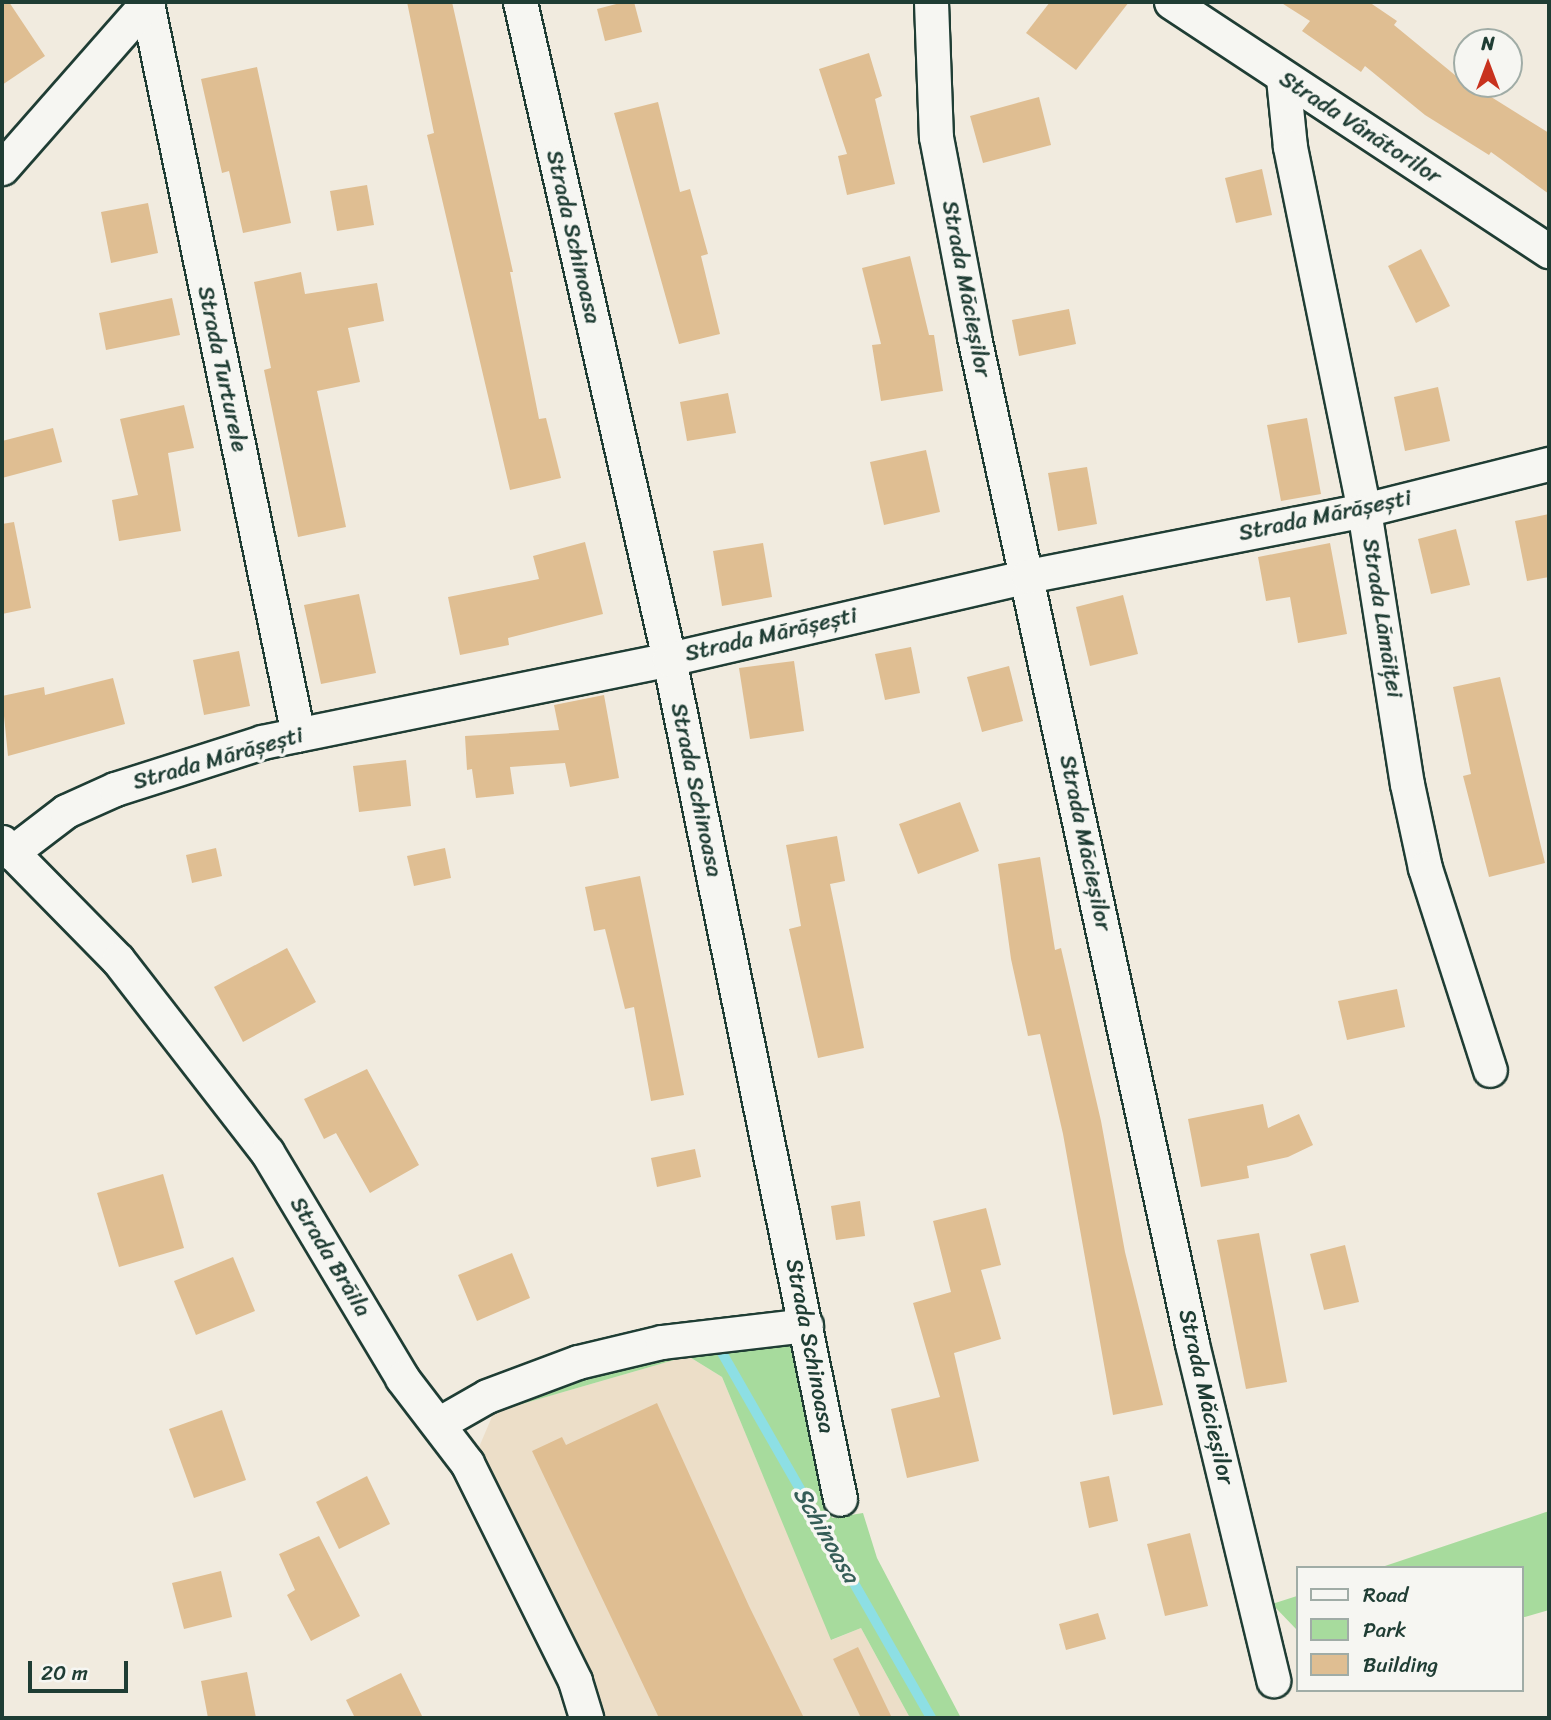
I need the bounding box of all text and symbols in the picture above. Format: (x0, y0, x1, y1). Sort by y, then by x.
text: N (1481, 27, 1495, 60)
north arrow (1453, 28, 1523, 98)
street label: Strada Vânătorilor (1274, 65, 1446, 191)
street label: Strada Schinoasa (540, 148, 606, 326)
street label: Strada Măcieșilor (935, 198, 997, 380)
street label: Strada Turturele (191, 284, 253, 454)
street label: Strada Mărășești (1236, 484, 1414, 548)
street label: Strada Lămăiței (1356, 536, 1408, 700)
street label: Strada Mărășești (682, 602, 860, 668)
street label: Strada Schinoasa (664, 700, 728, 880)
street label: Strada Mărășești (130, 722, 306, 796)
street label: Strada Măcieșilor (1053, 752, 1117, 934)
street label: Strada Brăila (283, 1192, 377, 1322)
street label: Strada Schinoasa (780, 1256, 840, 1436)
street label: Strada Măcieșilor (1172, 1306, 1240, 1488)
water label: Schinoasa (787, 1482, 865, 1588)
legend (1296, 1566, 1523, 1692)
text: Road (1363, 1576, 1408, 1614)
text: Park (1363, 1611, 1406, 1649)
scale bar (32, 1646, 131, 1690)
text: Building (1363, 1646, 1438, 1684)
text: 20 m (41, 1654, 88, 1692)

